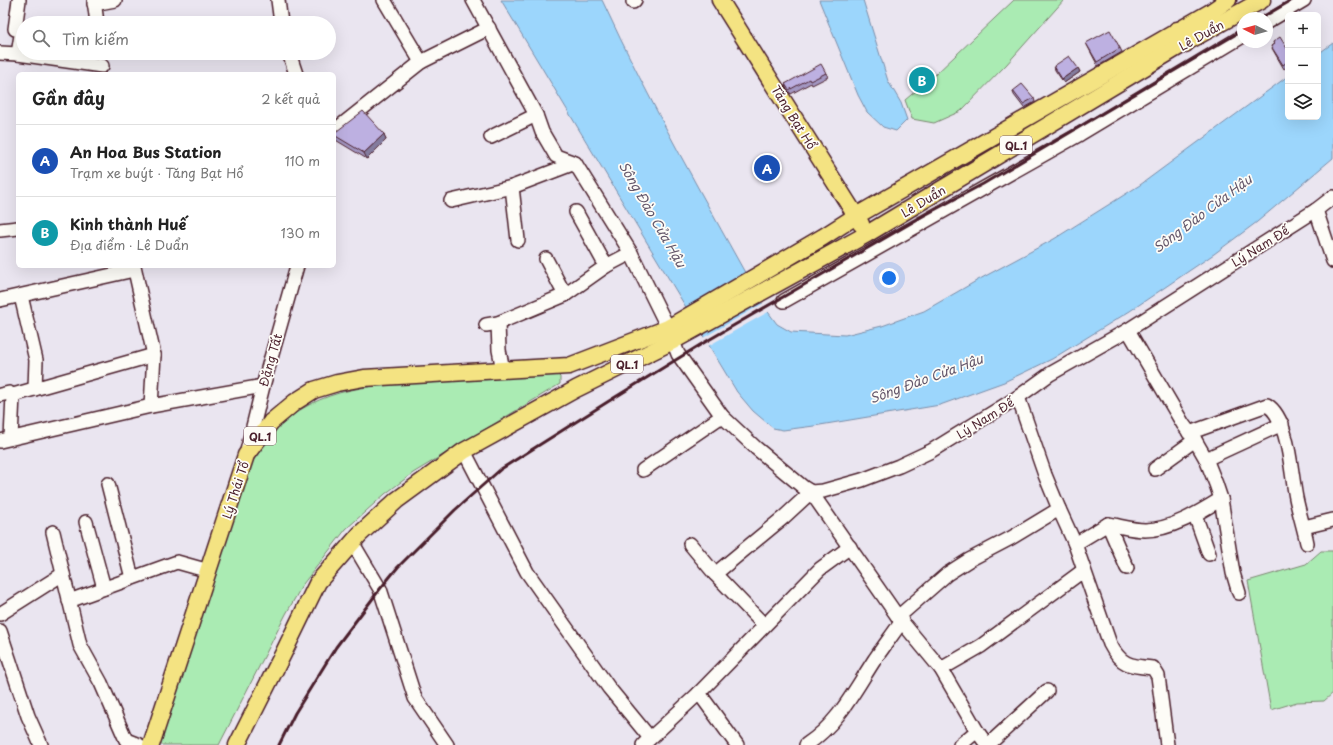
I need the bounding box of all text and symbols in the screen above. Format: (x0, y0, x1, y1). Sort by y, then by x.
north arrow (1237, 12, 1273, 48)
map controls (1285, 12, 1321, 120)
button: + (1285, 12, 1321, 48)
street label: Lê Duẩn (1175, 15, 1227, 55)
search box (16, 16, 336, 60)
icon: search (30, 27, 52, 49)
text: Tìm kiếm (62, 27, 129, 50)
button: − (1285, 48, 1321, 84)
pin: B (909, 65, 935, 95)
street label: Tăng Bạt Hổ (767, 82, 821, 153)
button: layers (1285, 84, 1321, 120)
text: Gần đây (32, 85, 105, 111)
text: 2 kết quả (261, 89, 320, 108)
road number: QL.1 (1000, 136, 1032, 154)
text: An Hoa Bus Station (70, 140, 221, 163)
text: A (40, 151, 50, 170)
text: 110 m (285, 151, 320, 170)
pin: A (754, 153, 780, 183)
water label: Sông Đào Cửa Hậu (615, 158, 692, 272)
text: Trạm xe buýt · Tăng Bạt Hổ (70, 163, 243, 182)
water label: Sông Đào Cửa Hậu (1149, 169, 1257, 257)
street label: Lê Duẩn (897, 181, 949, 221)
text: Kinh thành Huế (70, 212, 186, 235)
street label: Lý Nam Đế (1228, 221, 1293, 271)
text: B (41, 223, 49, 242)
text: 130 m (281, 223, 320, 242)
text: Địa điểm · Lê Duẩn (70, 235, 189, 254)
your location (879, 268, 899, 288)
street label: Đặng Tất (254, 331, 286, 389)
water label: Sông Đào Cửa Hậu (867, 348, 987, 407)
road number: QL.1 (611, 355, 643, 373)
street label: Lý Nam Đế (953, 393, 1018, 443)
road number: QL.1 (244, 427, 276, 445)
street label: Lý Thái Tổ (217, 458, 253, 521)

